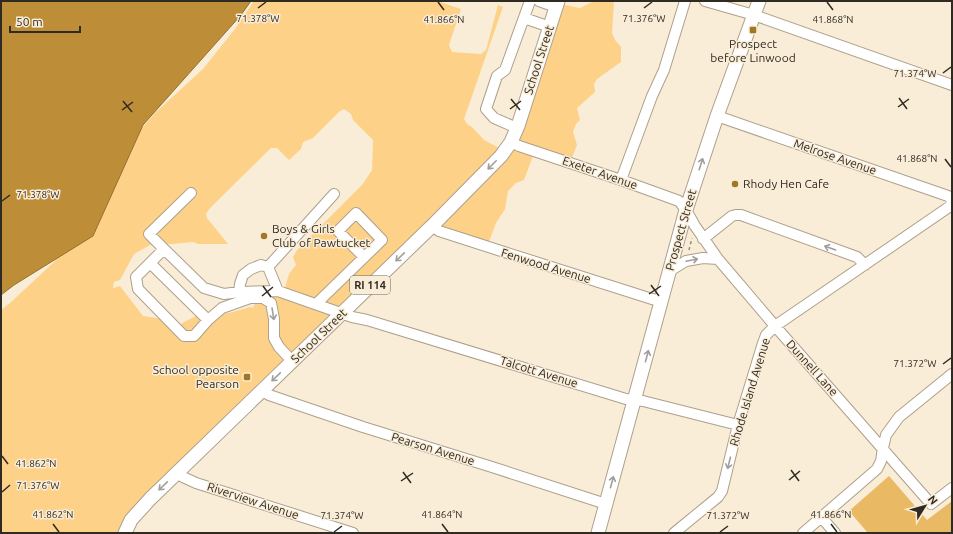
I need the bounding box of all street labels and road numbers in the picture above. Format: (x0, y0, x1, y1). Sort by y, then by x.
street label: School Street (521, 23, 556, 96)
street label: Melrose Avenue (792, 136, 878, 177)
street label: Exeter Avenue (561, 154, 639, 191)
street label: Prospect Street (663, 187, 698, 272)
street label: Fenwood Avenue (500, 246, 593, 285)
road number: RI 114 (350, 276, 390, 294)
street label: School Street (288, 306, 349, 365)
street label: Rhode Island Avenue (727, 336, 772, 448)
street label: Dunnell Lane (784, 337, 841, 398)
street label: Talcott Avenue (499, 354, 580, 390)
street label: Pearson Avenue (390, 430, 476, 467)
street label: Riverview Avenue (206, 480, 301, 521)

